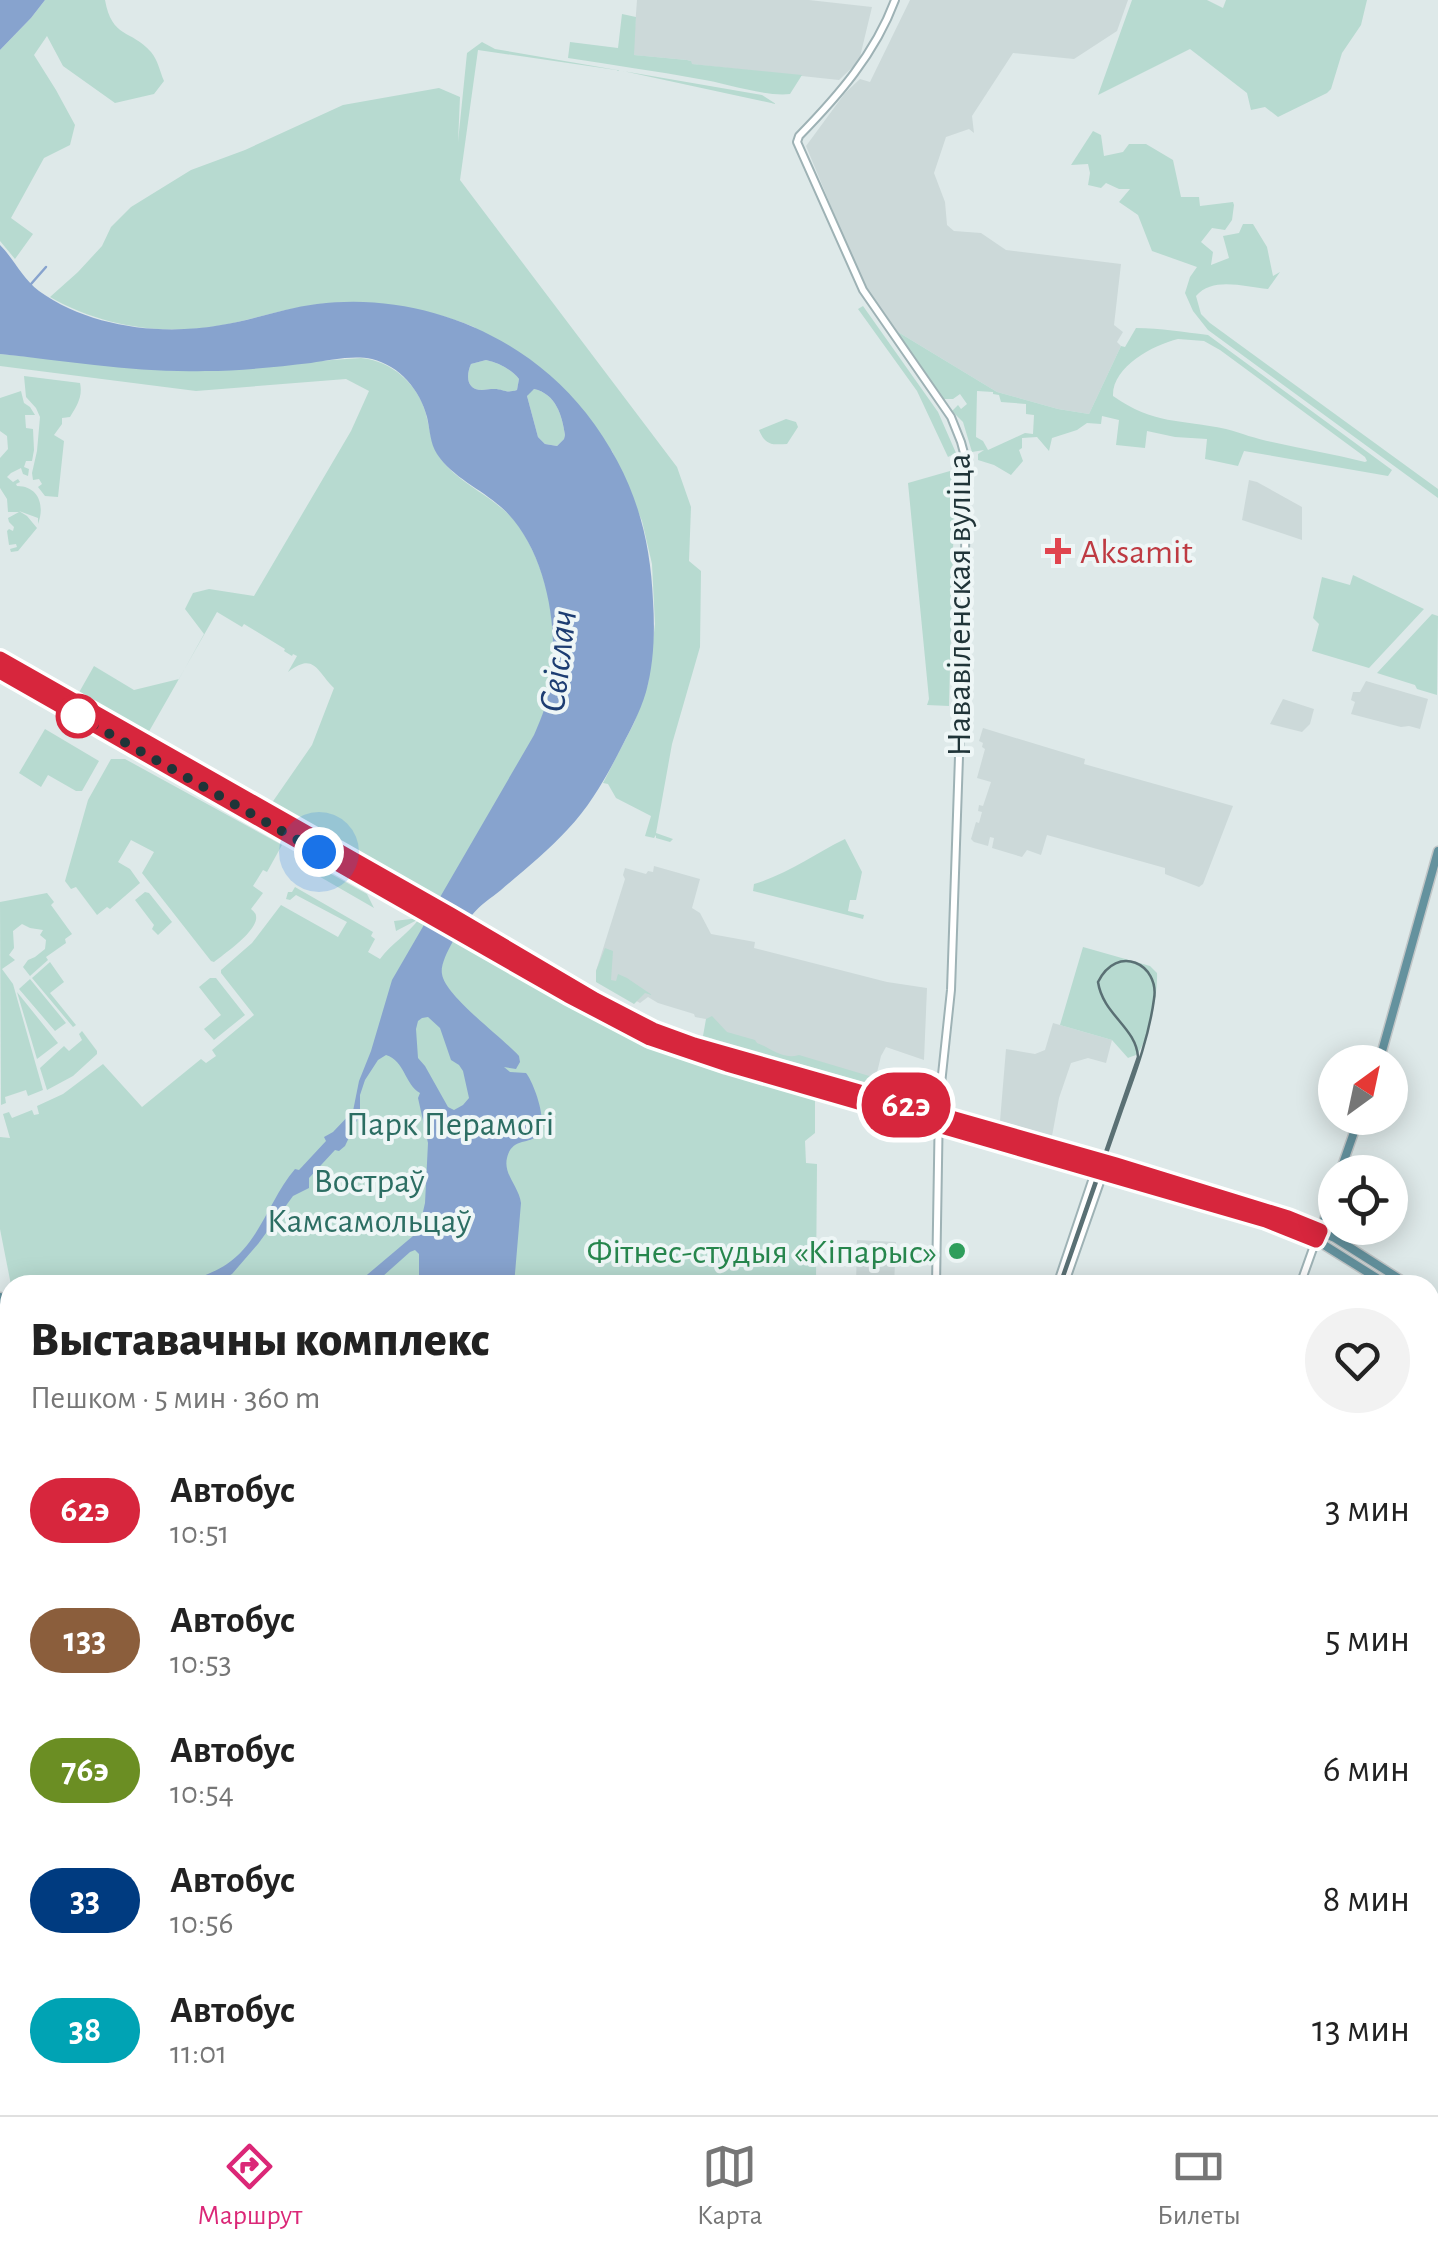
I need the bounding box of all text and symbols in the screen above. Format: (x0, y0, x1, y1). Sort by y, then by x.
street label: Нававіленская вуліца (942, 453, 977, 757)
place label: Aksamit (1080, 535, 1193, 570)
marker: Aksamit (1045, 538, 1071, 564)
water label: Свіслач (534, 608, 584, 715)
unlabelled marker (57, 695, 99, 737)
your location (294, 827, 344, 877)
north arrow (1318, 1045, 1408, 1135)
map controls (1318, 1045, 1408, 1245)
line badge: 62э (848, 1072, 964, 1138)
text: 62э (882, 1088, 930, 1123)
park label: Парк Перамогі (346, 1107, 554, 1142)
button: locate (1318, 1155, 1408, 1245)
park label: Востраў Камсамольцаў (267, 1164, 471, 1239)
place label: Фітнес-студыя «Кіпарыс» (587, 1235, 937, 1270)
marker: Фітнес-студыя «Кіпарыс» (946, 1240, 968, 1262)
button: heart (1305, 1308, 1410, 1413)
text: Выставачны комплекс (30, 1317, 490, 1365)
text: Пешком · 5 мин · 360 m (30, 1382, 320, 1414)
text: Автобус (170, 1472, 295, 1510)
text: 3 мин (1325, 1491, 1410, 1529)
text: 62э (61, 1493, 109, 1528)
text: 10:51 (170, 1517, 230, 1549)
text: Автобус (170, 1602, 295, 1640)
text: 5 мин (1325, 1621, 1410, 1659)
text: 133 (64, 1623, 106, 1658)
text: 10:53 (170, 1647, 232, 1679)
text: Автобус (170, 1732, 295, 1770)
text: 6 мин (1323, 1751, 1410, 1789)
text: 76э (61, 1753, 109, 1788)
text: 10:54 (170, 1777, 234, 1809)
text: Автобус (170, 1862, 295, 1900)
text: 8 мин (1323, 1881, 1410, 1919)
text: 33 (70, 1883, 100, 1918)
text: 10:56 (170, 1907, 234, 1939)
text: Автобус (170, 1992, 295, 2030)
text: 13 мин (1312, 2011, 1410, 2049)
text: 38 (69, 2013, 101, 2048)
text: 11:01 (170, 2037, 227, 2069)
tab: Маршрут (197, 2139, 302, 2233)
tab: Карта (697, 2139, 762, 2233)
tab: Билеты (1157, 2139, 1241, 2233)

